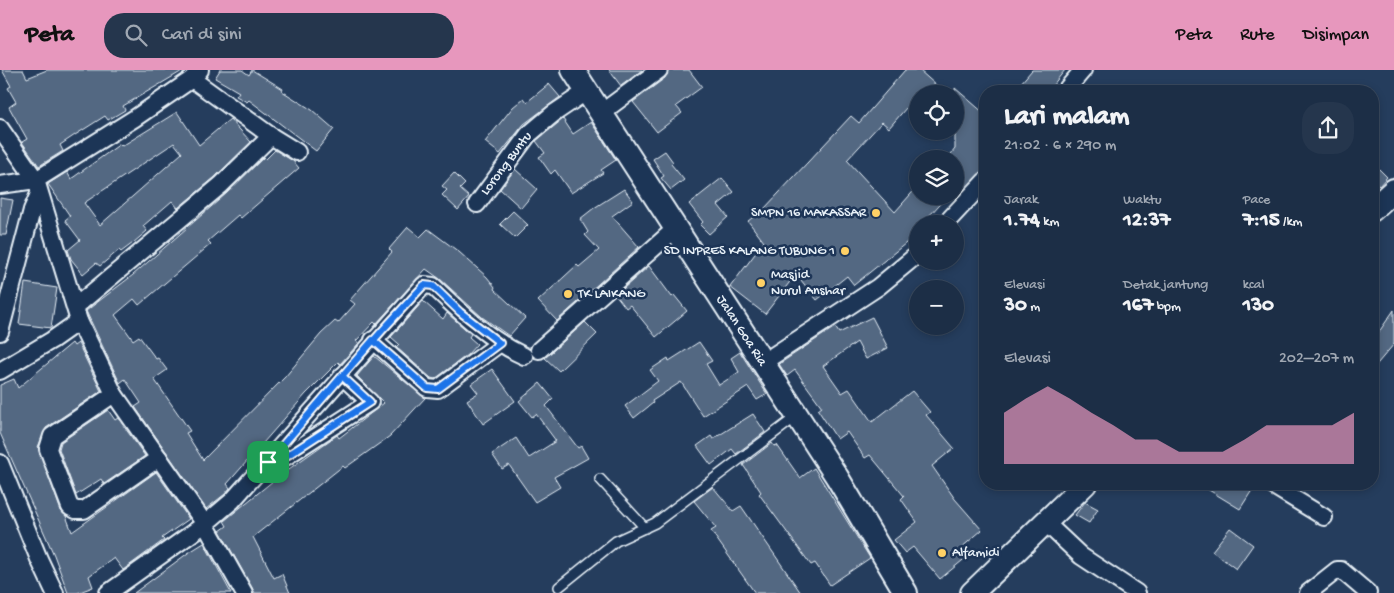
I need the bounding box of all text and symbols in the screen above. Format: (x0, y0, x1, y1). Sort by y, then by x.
search box (104, 13, 454, 58)
text: Peta (25, 21, 74, 50)
icon: search (122, 21, 150, 49)
text: Cari di sini (162, 24, 242, 47)
text: Peta (1176, 25, 1212, 46)
text: Rute (1240, 25, 1275, 46)
text: Disimpan (1303, 25, 1369, 46)
map controls (909, 85, 964, 335)
button: locate (909, 85, 964, 140)
text: Lari malam (1004, 101, 1129, 134)
button: share (1302, 102, 1354, 154)
street label: Lorong Buntu (478, 129, 537, 199)
text: 21:02 · 6 × 290 m (1004, 137, 1116, 156)
button: layers (909, 150, 964, 205)
text: Jarak (1004, 192, 1038, 209)
text: Waktu (1123, 192, 1162, 209)
text: Pace (1243, 192, 1270, 209)
place label: SMPN 16 MAKASSAR (751, 205, 867, 222)
marker: SMPN 16 MAKASSAR (870, 207, 882, 219)
text: 1.74 (1004, 209, 1040, 234)
text: 12:37 (1123, 209, 1171, 234)
text: 7:15 (1243, 209, 1280, 234)
text: km (1040, 214, 1059, 231)
text: /km (1280, 214, 1303, 231)
button: + (909, 215, 964, 270)
place label: SD INPRES KALANG TUBUNG 1 (664, 243, 835, 260)
marker: SD INPRES KALANG TUBUNG 1 (839, 245, 851, 257)
place label: Masjid Nurul Anshar (771, 267, 846, 300)
marker: Masjid Nurul Anshar (755, 277, 767, 289)
text: Elevasi (1004, 277, 1045, 294)
text: Detak jantung (1123, 277, 1208, 294)
text: kcal (1243, 277, 1265, 294)
button: − (909, 280, 964, 335)
place label: TK LAIKANG (577, 286, 646, 303)
marker: TK LAIKANG (562, 288, 574, 300)
street label: Jalan Goa Ria (712, 292, 771, 371)
text: 30 (1004, 294, 1027, 319)
text: 167 (1123, 294, 1153, 319)
text: 130 (1243, 294, 1274, 319)
text: m (1027, 299, 1040, 316)
text: bpm (1153, 299, 1181, 316)
text: Elevasi (1004, 350, 1051, 369)
text: 202–207 m (1279, 350, 1354, 369)
pin (247, 441, 289, 483)
icon: arrive (254, 448, 282, 476)
place label: Alfamidi (952, 545, 1000, 562)
marker: Alfamidi (936, 547, 948, 559)

